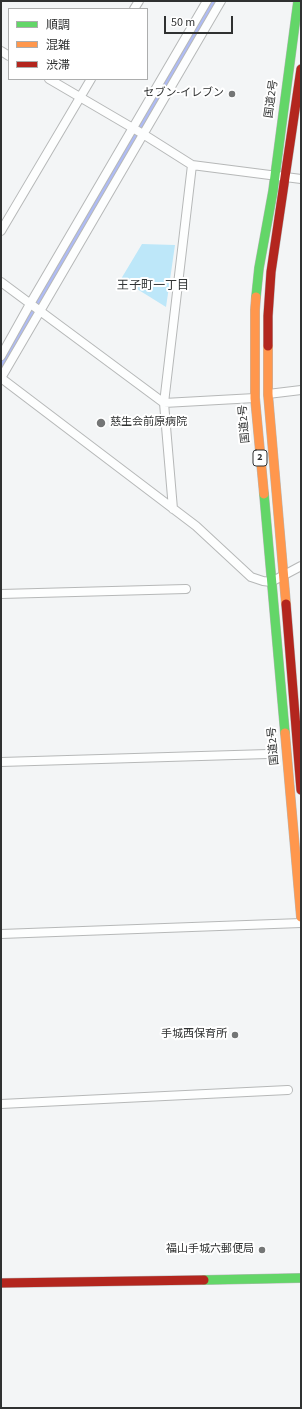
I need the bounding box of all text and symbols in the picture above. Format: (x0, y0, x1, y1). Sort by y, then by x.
legend (8, 8, 148, 80)
scale bar (166, 8, 235, 34)
text: 50 m (171, 14, 195, 31)
text: 順調 (46, 17, 70, 34)
text: 混雑 (46, 37, 70, 54)
text: 渋滞 (46, 57, 70, 74)
street label: 国道2号 (263, 79, 281, 119)
place label: セブン-イレブン (144, 87, 224, 101)
marker: セブン-イレブン (227, 89, 237, 99)
district label: 王子町一丁目 (117, 279, 189, 293)
street label: 国道2号 (237, 404, 253, 444)
place label: 慈生会前原病院 (110, 416, 187, 430)
marker: 慈生会前原病院 (95, 417, 107, 429)
road number: 2 (253, 450, 267, 466)
street label: 国道2号 (266, 726, 282, 766)
place label: 手城西保育所 (161, 1028, 227, 1042)
marker: 手城西保育所 (230, 1030, 240, 1040)
place label: 福山手城六郵便局 (166, 1243, 254, 1257)
marker: 福山手城六郵便局 (257, 1245, 267, 1255)

